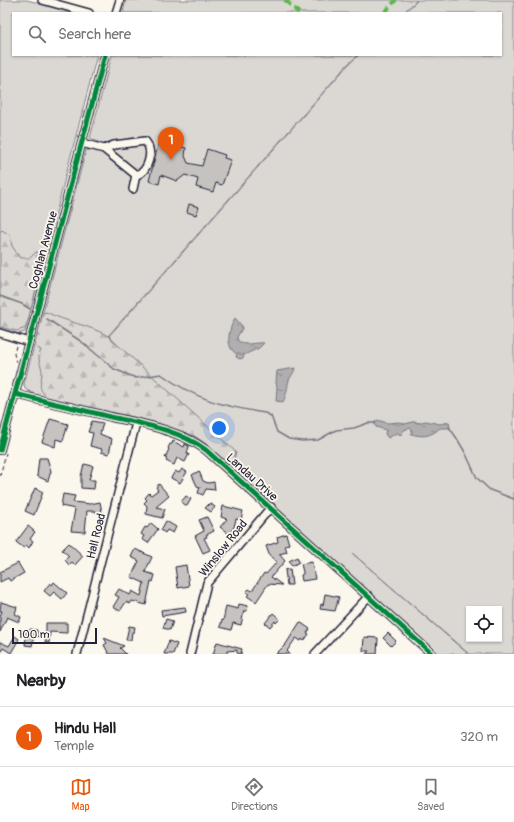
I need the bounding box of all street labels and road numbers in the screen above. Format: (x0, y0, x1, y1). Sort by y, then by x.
street label: Coghlan Avenue (26, 209, 61, 291)
street label: Landau Drive (223, 450, 281, 504)
street label: Hall Road (84, 512, 109, 560)
street label: Winslow Road (196, 517, 251, 580)

